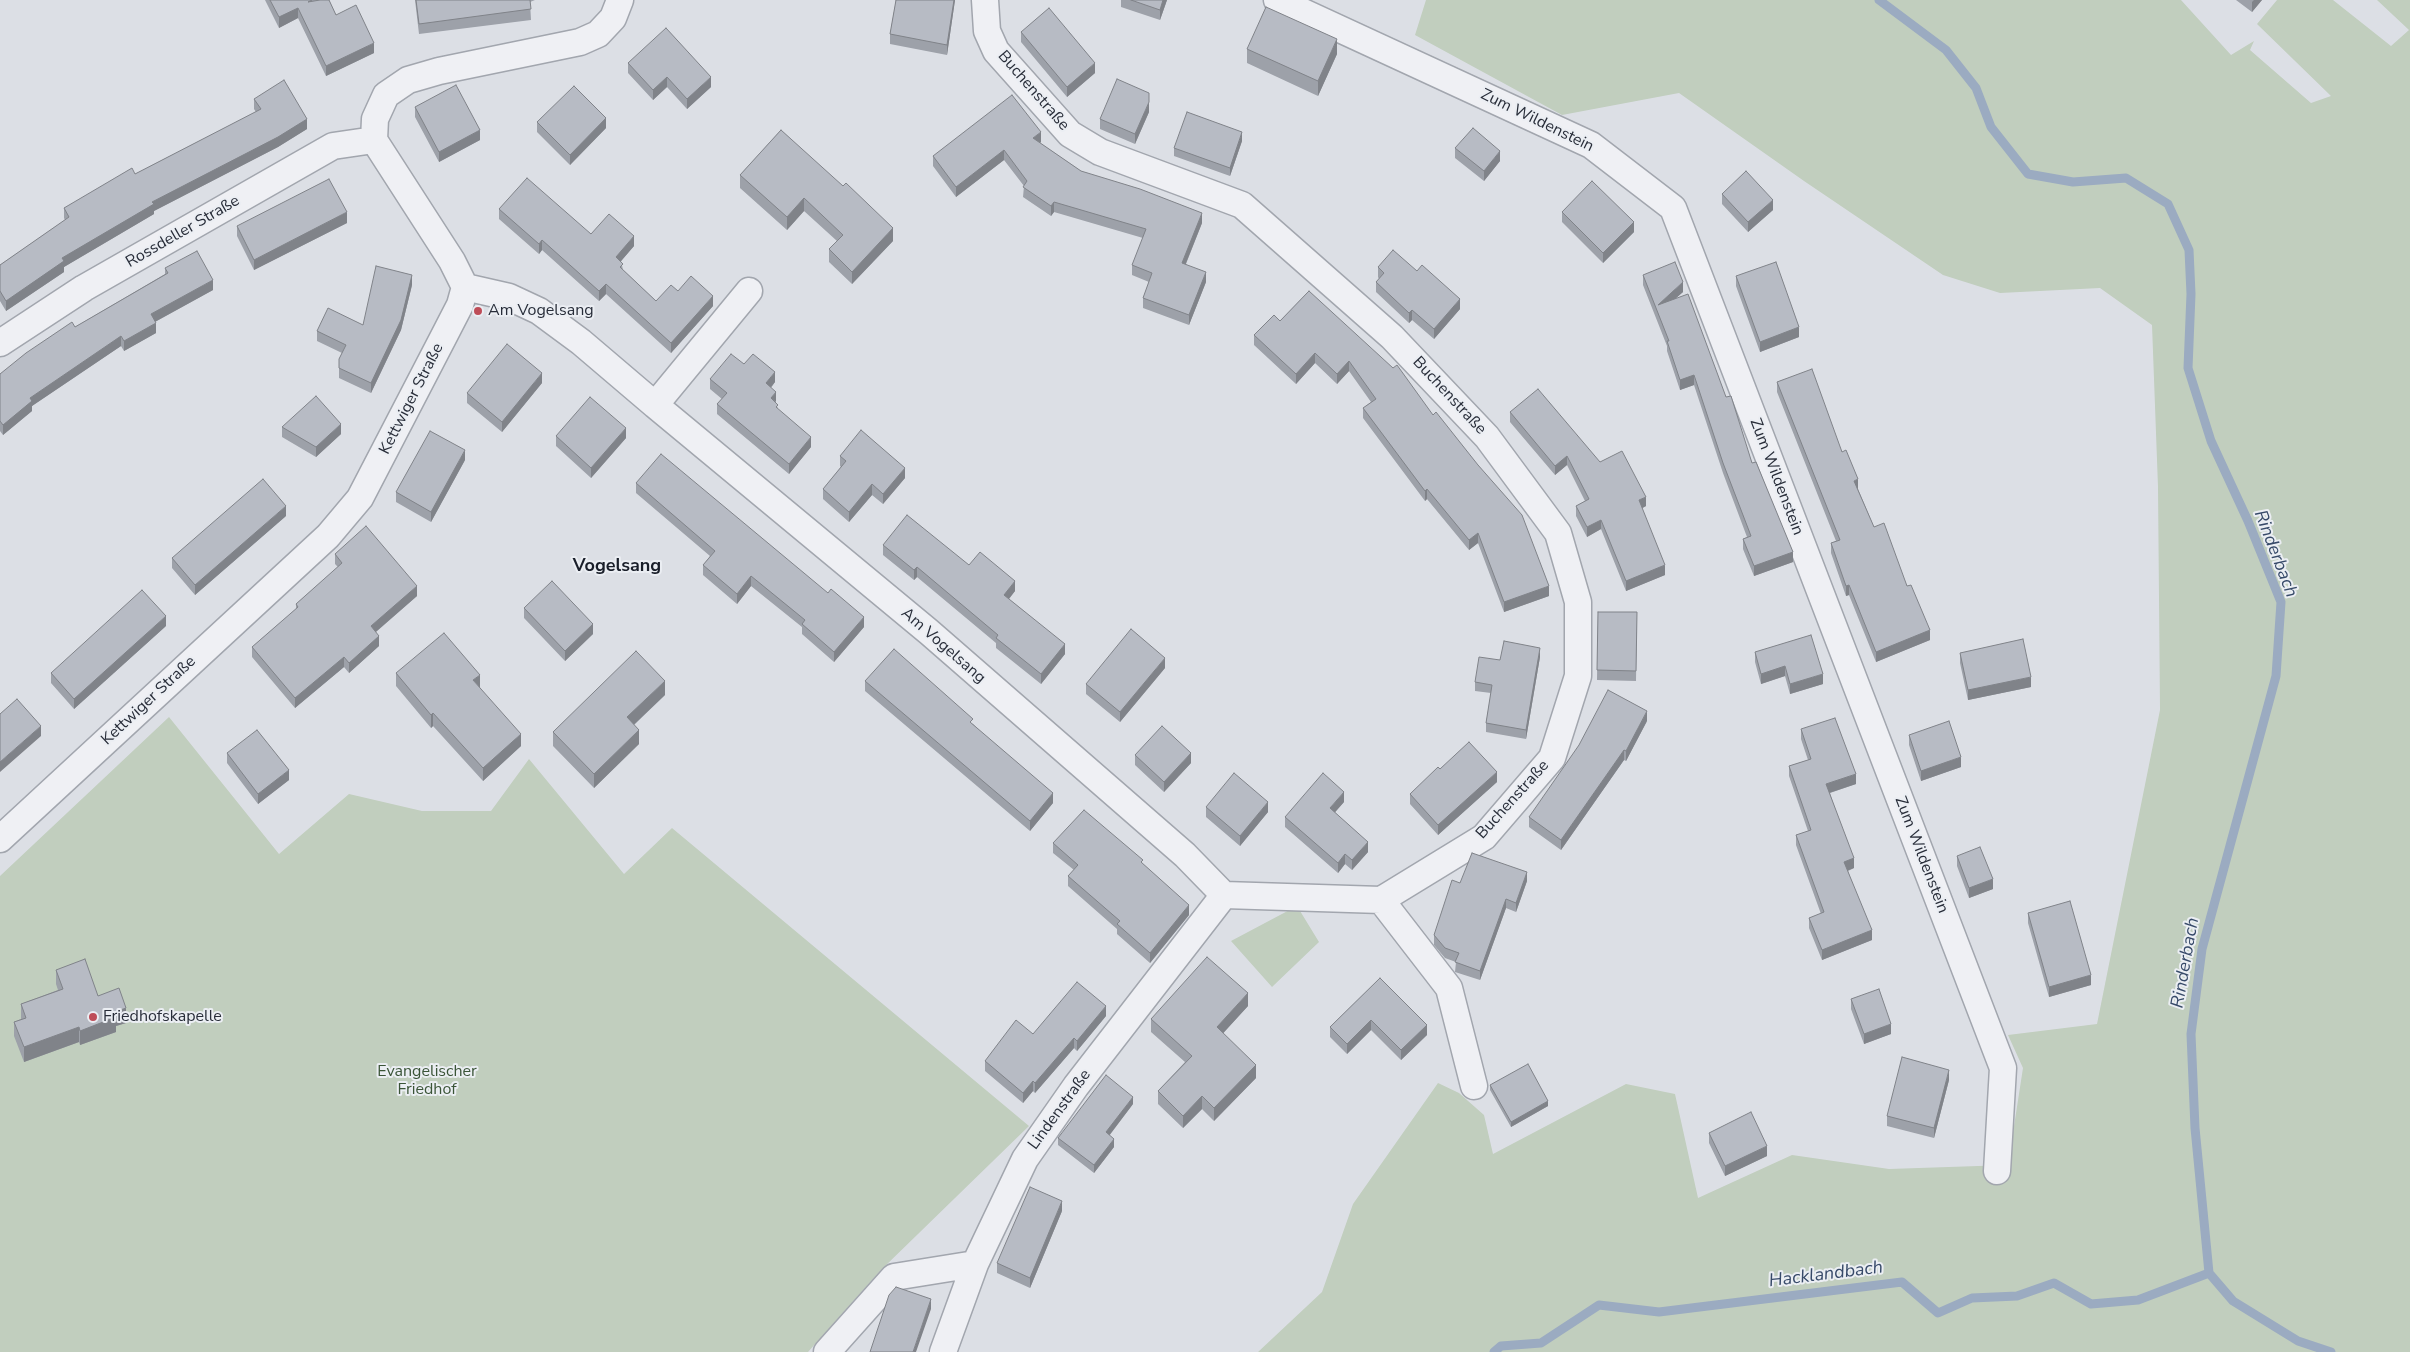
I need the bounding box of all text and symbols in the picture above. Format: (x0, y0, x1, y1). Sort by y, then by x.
street label: Buchenstraße (993, 47, 1073, 135)
street label: Zum Wildenstein (1477, 85, 1597, 157)
street label: Rossdeller Straße (123, 192, 243, 272)
place label: Am Vogelsang (488, 301, 594, 321)
marker: Am Vogelsang (472, 305, 484, 317)
street label: Kettwiger Straße (376, 340, 448, 458)
street label: Buchenstraße (1408, 353, 1490, 439)
street label: Zum Wildenstein (1745, 416, 1807, 538)
water label: Rinderbach (2249, 507, 2301, 601)
district label: Vogelsang (573, 556, 661, 578)
street label: Am Vogelsang (897, 604, 989, 688)
street label: Kettwiger Straße (98, 652, 200, 750)
street label: Buchenstraße (1473, 757, 1553, 843)
street label: Zum Wildenstein (1890, 794, 1952, 916)
water label: Rinderbach (2167, 916, 2205, 1010)
place label: Friedhofskapelle (103, 1007, 222, 1027)
marker: Friedhofskapelle (87, 1011, 99, 1023)
park label: Evangelischer Friedhof (377, 1062, 477, 1100)
street label: Lindenstraße (1025, 1066, 1095, 1154)
water label: Hacklandbach (1768, 1257, 1884, 1293)

